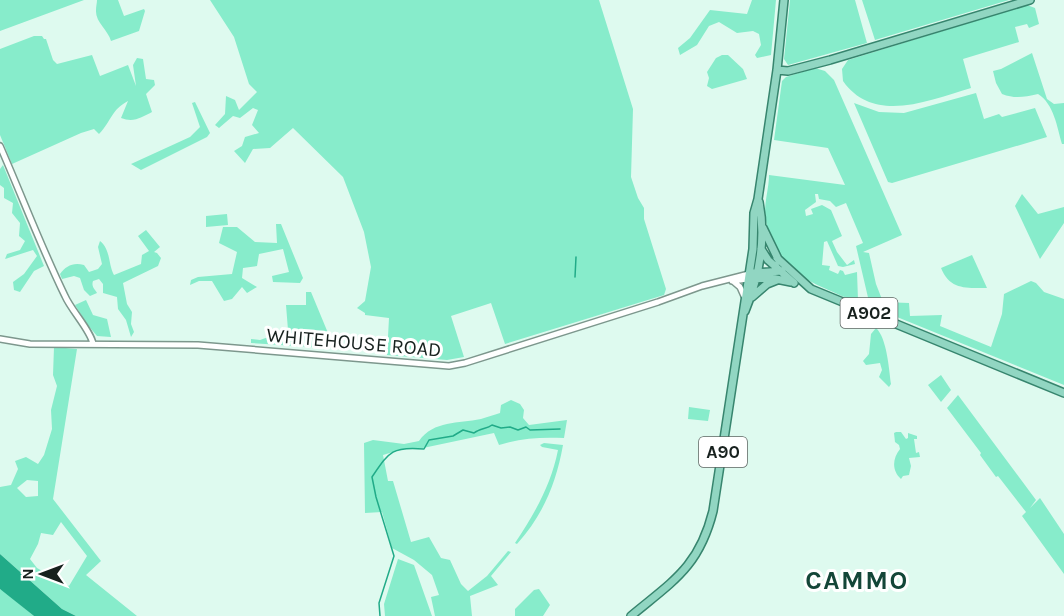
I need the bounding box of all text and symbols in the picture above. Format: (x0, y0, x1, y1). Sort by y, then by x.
road number: A902 (840, 298, 898, 328)
street label: WHITEHOUSE ROAD (266, 323, 442, 362)
road number: A90 (699, 437, 747, 467)
north arrow (12, 544, 72, 604)
district label: CAMMO (805, 565, 909, 596)
text: N (18, 568, 37, 580)

